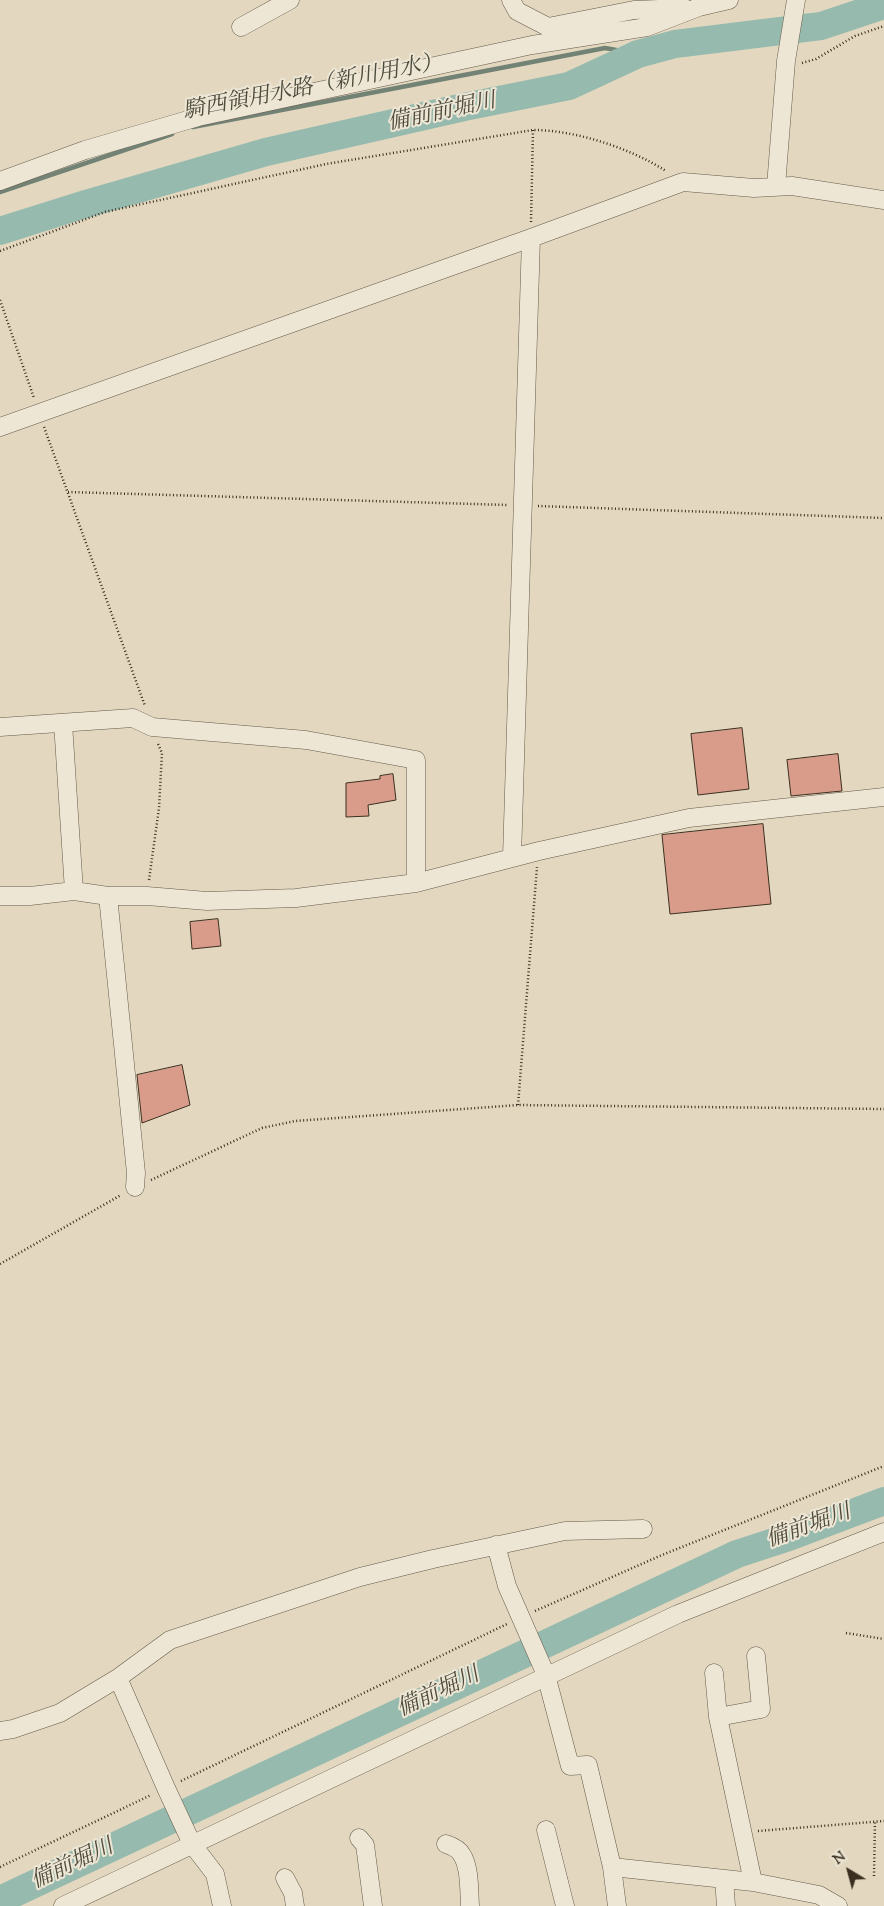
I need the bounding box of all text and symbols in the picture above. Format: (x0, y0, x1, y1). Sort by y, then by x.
water label: 騎西領用水路（新川用水） (181, 51, 445, 127)
water label: 備前前堀川 (385, 90, 499, 138)
water label: 備前堀川 (763, 1501, 855, 1555)
water label: 備前堀川 (394, 1663, 484, 1725)
water label: 備前堀川 (28, 1835, 118, 1897)
north arrow (824, 1846, 874, 1896)
text: N (829, 1848, 850, 1870)

